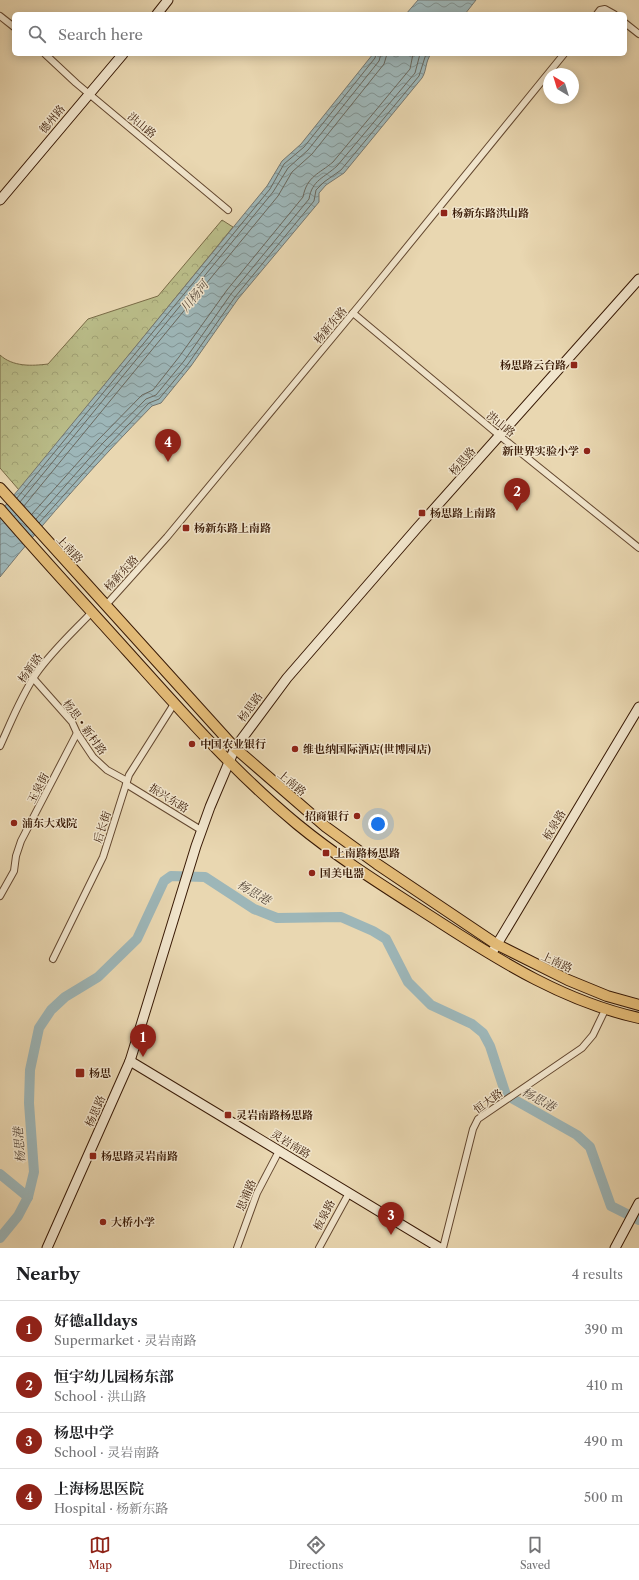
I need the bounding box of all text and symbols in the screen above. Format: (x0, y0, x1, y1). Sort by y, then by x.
search box (12, 12, 627, 56)
icon: search (26, 23, 48, 45)
text: Search here (58, 25, 143, 44)
north arrow (543, 68, 579, 104)
street label: 德州路 (36, 102, 68, 136)
street label: 洪山路 (125, 109, 159, 141)
place label: 杨新东路洪山路 (452, 206, 529, 220)
marker: 杨新东路洪山路 (439, 208, 449, 218)
water label: 川杨河 (177, 276, 212, 315)
street label: 杨新东路 (310, 304, 350, 346)
place label: 杨思路云台路 (500, 358, 566, 372)
marker: 杨思路云台路 (569, 360, 579, 370)
street label: 洪山路 (484, 408, 518, 440)
pin: 4 (155, 429, 181, 462)
street label: 杨思路 (446, 444, 478, 478)
place label: 新世界实验小学 (502, 444, 579, 458)
marker: 新世界实验小学 (582, 446, 592, 456)
pin: 2 (504, 478, 530, 511)
place label: 杨思路上南路 (430, 506, 496, 520)
marker: 杨思路上南路 (417, 508, 427, 518)
place label: 杨新东路上南路 (194, 521, 271, 535)
marker: 杨新东路上南路 (181, 523, 191, 533)
street label: 上南路 (54, 532, 86, 566)
street label: 杨新东路 (101, 552, 141, 594)
street label: 杨新路 (15, 650, 45, 686)
street label: 杨思路 (235, 690, 265, 724)
street label: 杨思 • 新村路 (60, 696, 110, 758)
place label: 中国农业银行 (200, 737, 266, 751)
marker: 中国农业银行 (187, 739, 197, 749)
place label: 维也纳国际酒店(世博园店) (303, 742, 431, 756)
marker: 维也纳国际酒店(世博园店) (290, 744, 300, 754)
street label: 上南路 (275, 767, 309, 799)
street label: 玉泉街 (24, 770, 52, 806)
street label: 振兴东路 (147, 780, 191, 816)
street label: 板泉路 (540, 807, 568, 843)
street label: 后长街 (90, 809, 114, 845)
place label: 招商银行 (305, 809, 349, 823)
marker: 招商银行 (352, 811, 362, 821)
your location (368, 814, 388, 834)
place label: 浦东大戏院 (22, 816, 78, 830)
marker: 浦东大戏院 (9, 818, 19, 828)
place label: 上南路杨思路 (334, 846, 400, 860)
marker: 上南路杨思路 (321, 848, 331, 858)
place label: 国美电器 (320, 866, 364, 880)
marker: 国美电器 (307, 868, 317, 878)
water label: 杨思港 (235, 877, 275, 908)
street label: 上南路 (539, 949, 575, 975)
pin: 1 (130, 1024, 156, 1057)
place label: 杨思 (89, 1066, 111, 1080)
marker: 杨思 (74, 1067, 86, 1079)
water label: 杨思港 (520, 1084, 560, 1115)
street label: 恒大路 (471, 1086, 505, 1116)
street label: 杨思路 (82, 1093, 108, 1129)
place label: 灵岩南路杨思路 (236, 1108, 313, 1122)
marker: 灵岩南路杨思路 (223, 1110, 233, 1120)
water label: 杨思港 (10, 1124, 28, 1164)
street label: 灵岩南路 (269, 1127, 313, 1161)
place label: 杨思路灵岩南路 (101, 1149, 178, 1163)
marker: 杨思路灵岩南路 (88, 1151, 98, 1161)
street label: 思浦路 (233, 1177, 259, 1213)
street label: 板泉路 (310, 1197, 338, 1233)
pin: 3 (378, 1202, 404, 1235)
place label: 大桥小学 (111, 1215, 155, 1229)
marker: 大桥小学 (98, 1217, 108, 1227)
text: Nearby (16, 1264, 80, 1284)
text: 4 results (572, 1266, 623, 1282)
text: 好德alldays (54, 1311, 138, 1330)
text: 1 (26, 1321, 32, 1337)
text: 390 m (584, 1321, 623, 1337)
text: Supermarket · 灵岩南路 (54, 1332, 196, 1348)
text: 恒宇幼儿园杨东部 (54, 1367, 174, 1386)
text: 2 (25, 1377, 33, 1393)
text: 410 m (586, 1377, 623, 1393)
text: School · 洪山路 (54, 1388, 146, 1404)
text: 杨思中学 (54, 1423, 114, 1442)
text: 3 (25, 1433, 33, 1449)
text: 490 m (584, 1433, 623, 1449)
text: School · 灵岩南路 (54, 1444, 159, 1460)
text: 上海杨思医院 (54, 1479, 144, 1498)
text: 4 (25, 1489, 33, 1505)
text: 500 m (584, 1489, 623, 1505)
text: Hospital · 杨新东路 (54, 1500, 168, 1516)
tab: Map (88, 1534, 112, 1572)
tab: Directions (289, 1534, 343, 1572)
tab: Saved (520, 1534, 551, 1572)

